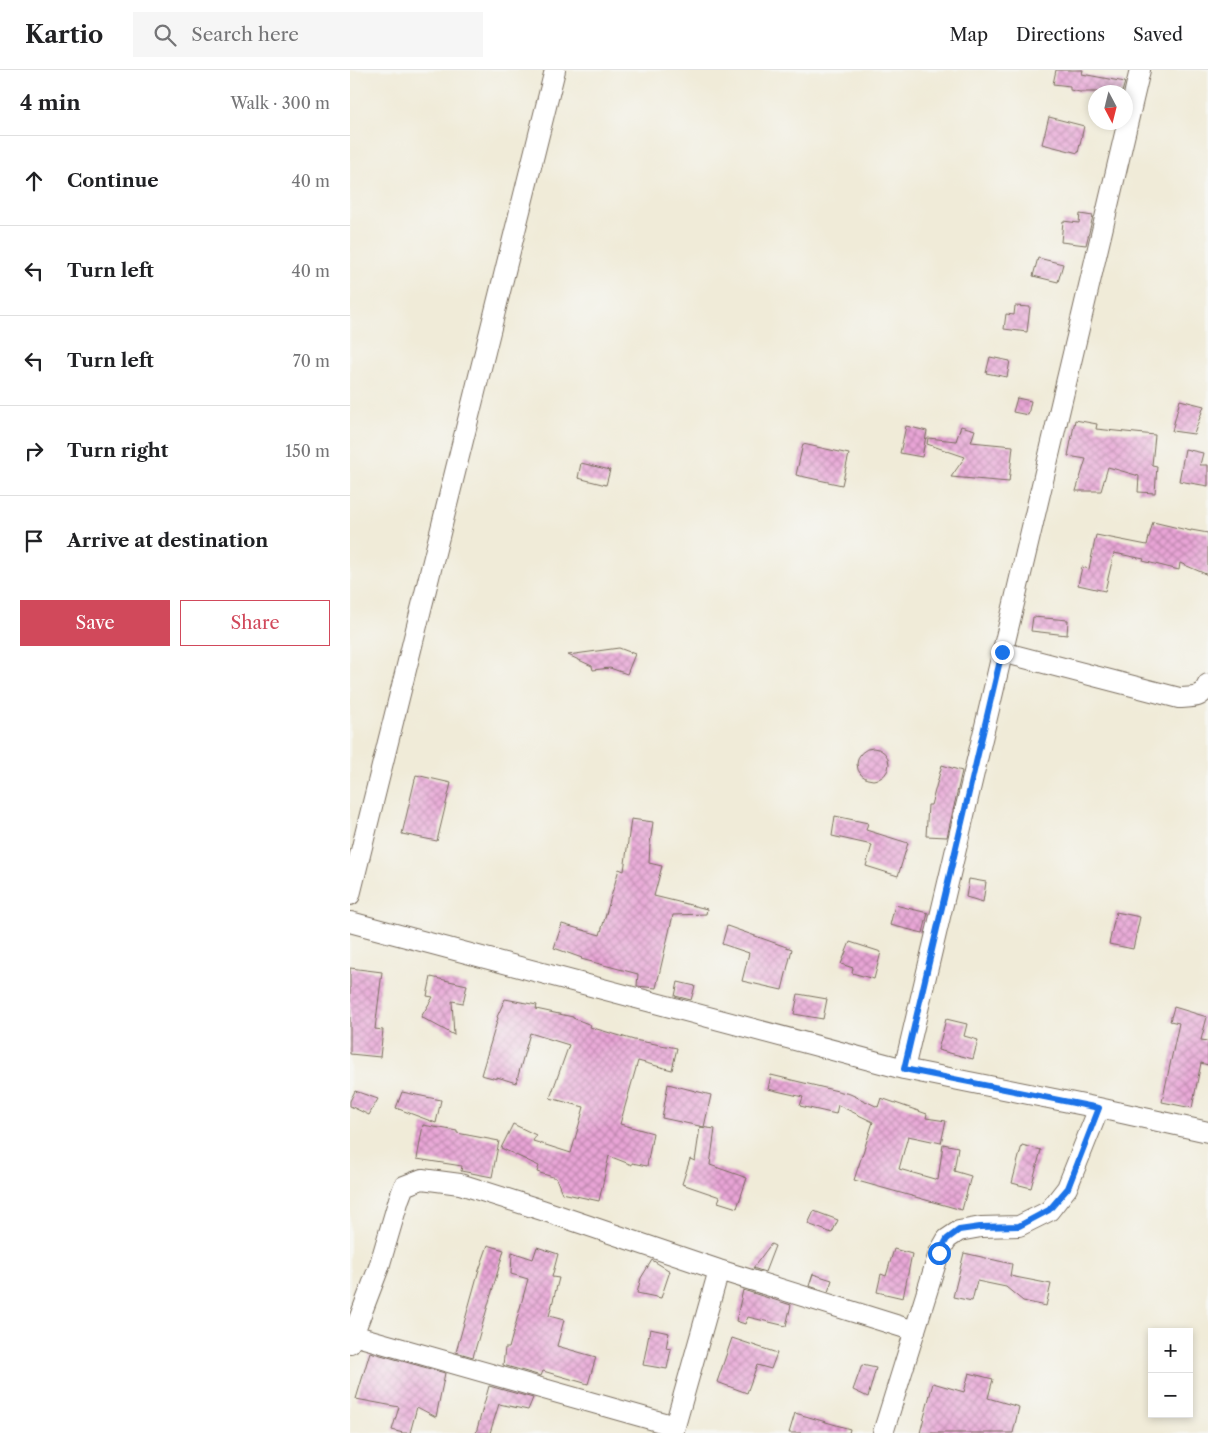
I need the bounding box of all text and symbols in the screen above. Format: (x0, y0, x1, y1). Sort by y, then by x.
search box (133, 12, 483, 57)
text: Kartio (25, 20, 103, 49)
icon: search (151, 21, 179, 49)
text: Search here (191, 23, 299, 46)
text: Map (949, 24, 988, 46)
text: Directions (1016, 24, 1105, 46)
text: Saved (1133, 24, 1183, 46)
north arrow (1088, 85, 1133, 130)
text: 4 min (20, 90, 81, 115)
text: Walk · 300 m (231, 93, 330, 113)
icon: ahead (20, 167, 48, 195)
text: Continue (67, 169, 159, 192)
text: 40 m (291, 171, 330, 191)
icon: left (20, 257, 48, 285)
text: Turn left (67, 259, 154, 282)
text: 40 m (291, 261, 330, 281)
icon: left (20, 347, 48, 375)
text: Turn left (67, 349, 154, 372)
text: 70 m (293, 351, 330, 371)
icon: right (20, 437, 48, 465)
text: Turn right (67, 439, 168, 462)
text: 150 m (285, 441, 330, 461)
icon: arrive (20, 527, 48, 555)
text: Arrive at destination (67, 529, 268, 552)
button: Save (20, 600, 170, 646)
button: Share (180, 600, 330, 646)
route end (991, 641, 1014, 664)
route start (928, 1242, 951, 1265)
map controls (1148, 1328, 1193, 1418)
button: + (1148, 1328, 1193, 1373)
button: − (1148, 1373, 1193, 1418)

